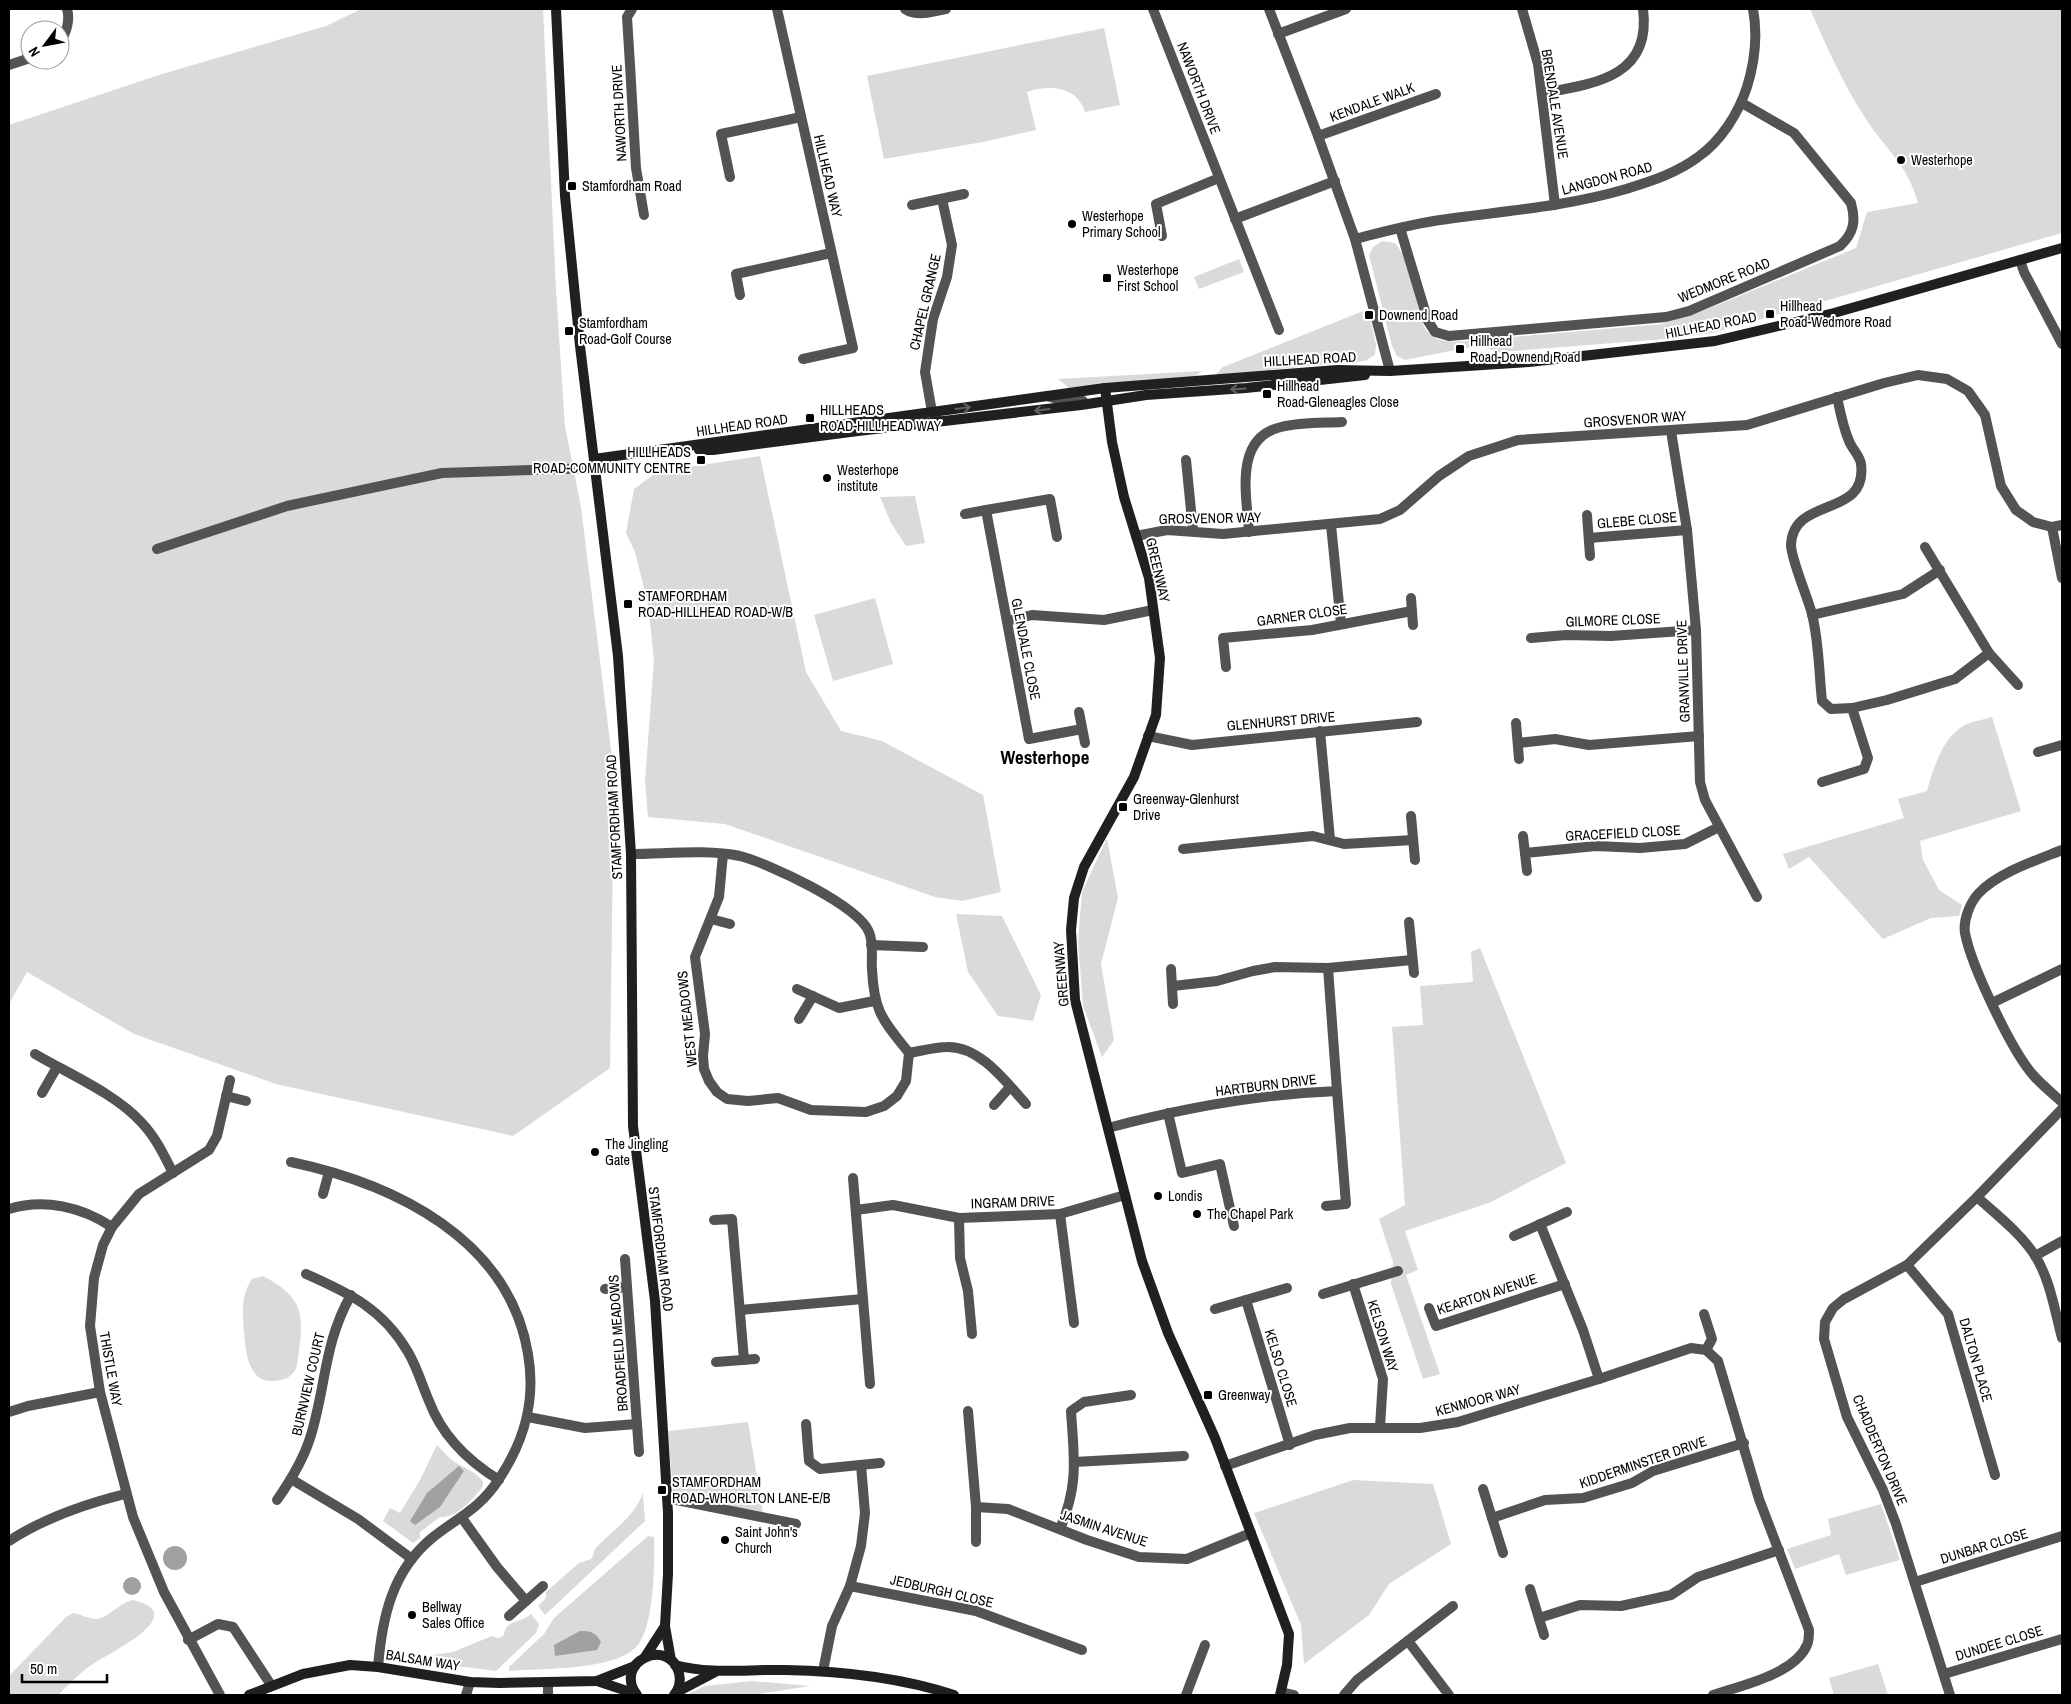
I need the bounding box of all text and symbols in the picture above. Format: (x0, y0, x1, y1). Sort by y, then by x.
north arrow (20, 20, 70, 70)
street label: NAWORTH DRIVE (1173, 40, 1225, 136)
text: N (24, 44, 44, 60)
street label: BRENDALE AVENUE (1537, 48, 1573, 160)
street label: NAWORTH DRIVE (607, 64, 631, 162)
street label: KENDALE WALK (1327, 78, 1417, 126)
street label: HILLHEAD WAY (810, 133, 846, 219)
place label: Westerhope (1911, 151, 1973, 169)
marker: Westerhope (1895, 154, 1907, 166)
street label: LANGDON ROAD (1560, 157, 1654, 199)
place label: Stamfordham Road (582, 177, 682, 195)
marker: Stamfordham Road (566, 180, 578, 192)
place label: Westerhope Primary School (1082, 207, 1160, 241)
marker: Westerhope Primary School (1066, 218, 1078, 230)
street label: CHAPEL GRANGE (905, 252, 945, 352)
street label: WEDMORE ROAD (1675, 253, 1773, 307)
place label: Westerhope First School (1117, 261, 1179, 295)
marker: Westerhope First School (1101, 272, 1113, 284)
place label: Hillhead Road-Wedmore Road (1780, 297, 1891, 331)
place label: Downend Road (1379, 306, 1458, 324)
street label: HILLHEAD ROAD (1664, 307, 1758, 343)
marker: Hillhead Road-Wedmore Road (1764, 308, 1776, 320)
marker: Downend Road (1363, 309, 1375, 321)
place label: Stamfordham Road-Golf Course (579, 314, 672, 348)
marker: Stamfordham Road-Golf Course (563, 325, 575, 337)
place label: Hillhead Road-Downend Road (1470, 332, 1580, 366)
marker: Hillhead Road-Downend Road (1454, 343, 1466, 355)
street label: HILLHEAD ROAD (1263, 348, 1357, 370)
place label: Hillhead Road-Gleneagles Close (1277, 377, 1399, 411)
one-way arrow (1230, 384, 1246, 393)
marker: Hillhead Road-Gleneagles Close (1261, 388, 1273, 400)
place label: HILLHEADS ROAD-HILLHEAD WAY (820, 401, 942, 435)
one-way arrow (955, 403, 971, 413)
one-way arrow (1034, 405, 1050, 415)
street label: GROSVENOR WAY (1583, 406, 1687, 432)
street label: HILLHEAD ROAD (695, 410, 789, 440)
marker: HILLHEADS ROAD-HILLHEAD WAY (804, 412, 816, 424)
place label: HILLHEADS ROAD-COMMUNITY CENTRE (533, 443, 691, 477)
marker: HILLHEADS ROAD-COMMUNITY CENTRE (695, 454, 707, 466)
place label: Westerhope institute (837, 461, 899, 495)
marker: Westerhope institute (821, 472, 833, 484)
street label: GROSVENOR WAY (1158, 508, 1262, 528)
street label: GLEBE CLOSE (1596, 508, 1678, 532)
street label: GREENWAY (1142, 536, 1174, 604)
place label: STAMFORDHAM ROAD-HILLHEAD ROAD-W/B (638, 587, 793, 621)
street label: GLENDALE CLOSE (1007, 597, 1045, 701)
marker: STAMFORDHAM ROAD-HILLHEAD ROAD-W/B (622, 598, 634, 610)
street label: GARNER CLOSE (1256, 600, 1348, 630)
street label: GILMORE CLOSE (1565, 609, 1661, 631)
street label: GRANVILLE DRIVE (1672, 619, 1694, 723)
street label: GLENHURST DRIVE (1226, 707, 1336, 735)
district label: Westerhope (1001, 744, 1090, 770)
street label: STAMFORDHAM ROAD (602, 754, 626, 880)
place label: Greenway-Glenhurst Drive (1133, 790, 1239, 824)
marker: Greenway-Glenhurst Drive (1117, 801, 1129, 813)
street label: GRACEFIELD CLOSE (1565, 821, 1681, 845)
street label: GREENWAY (1049, 940, 1073, 1008)
street label: WEST MEADOWS (673, 970, 701, 1068)
street label: HARTBURN DRIVE (1214, 1070, 1318, 1100)
place label: The Jingling Gate (605, 1135, 669, 1169)
marker: The Jingling Gate (589, 1146, 601, 1158)
street label: STAMFORDHAM ROAD (644, 1186, 678, 1312)
place label: Londis (1168, 1187, 1203, 1205)
marker: Londis (1152, 1190, 1164, 1202)
street label: INGRAM DRIVE (971, 1192, 1055, 1212)
place label: The Chapel Park (1207, 1205, 1293, 1223)
marker: The Chapel Park (1191, 1208, 1203, 1220)
street label: KEARTON AVENUE (1435, 1269, 1539, 1319)
street label: BROADFIELD MEADOWS (604, 1274, 632, 1412)
street label: KELSON WAY (1363, 1298, 1403, 1375)
street label: DALTON PLACE (1955, 1316, 1997, 1404)
street label: KELSO CLOSE (1261, 1327, 1301, 1409)
street label: THISTLE WAY (96, 1330, 126, 1408)
street label: BURNVIEW COURT (287, 1330, 329, 1438)
street label: KENMOOR WAY (1433, 1380, 1523, 1420)
place label: Greenway (1218, 1386, 1271, 1404)
marker: Greenway (1202, 1389, 1214, 1401)
street label: CHADDERTON DRIVE (1848, 1392, 1912, 1508)
street label: KIDDERMINSTER DRIVE (1577, 1432, 1709, 1492)
place label: STAMFORDHAM ROAD-WHORLTON LANE-E/B (672, 1473, 831, 1507)
marker: STAMFORDHAM ROAD-WHORLTON LANE-E/B (656, 1484, 668, 1496)
street label: JASMIN AVENUE (1058, 1505, 1150, 1551)
place label: Saint John's Church (735, 1523, 798, 1557)
street label: DUNBAR CLOSE (1938, 1524, 2030, 1568)
marker: Saint John's Church (719, 1534, 731, 1546)
street label: JEDBURGH CLOSE (889, 1570, 995, 1612)
place label: Bellway Sales Office (422, 1598, 484, 1632)
marker: Bellway Sales Office (406, 1609, 418, 1621)
street label: DUNDEE CLOSE (1953, 1621, 2045, 1665)
street label: BALSAM WAY (385, 1645, 462, 1675)
scale bar (22, 1652, 108, 1684)
text: 50 m (30, 1658, 57, 1679)

